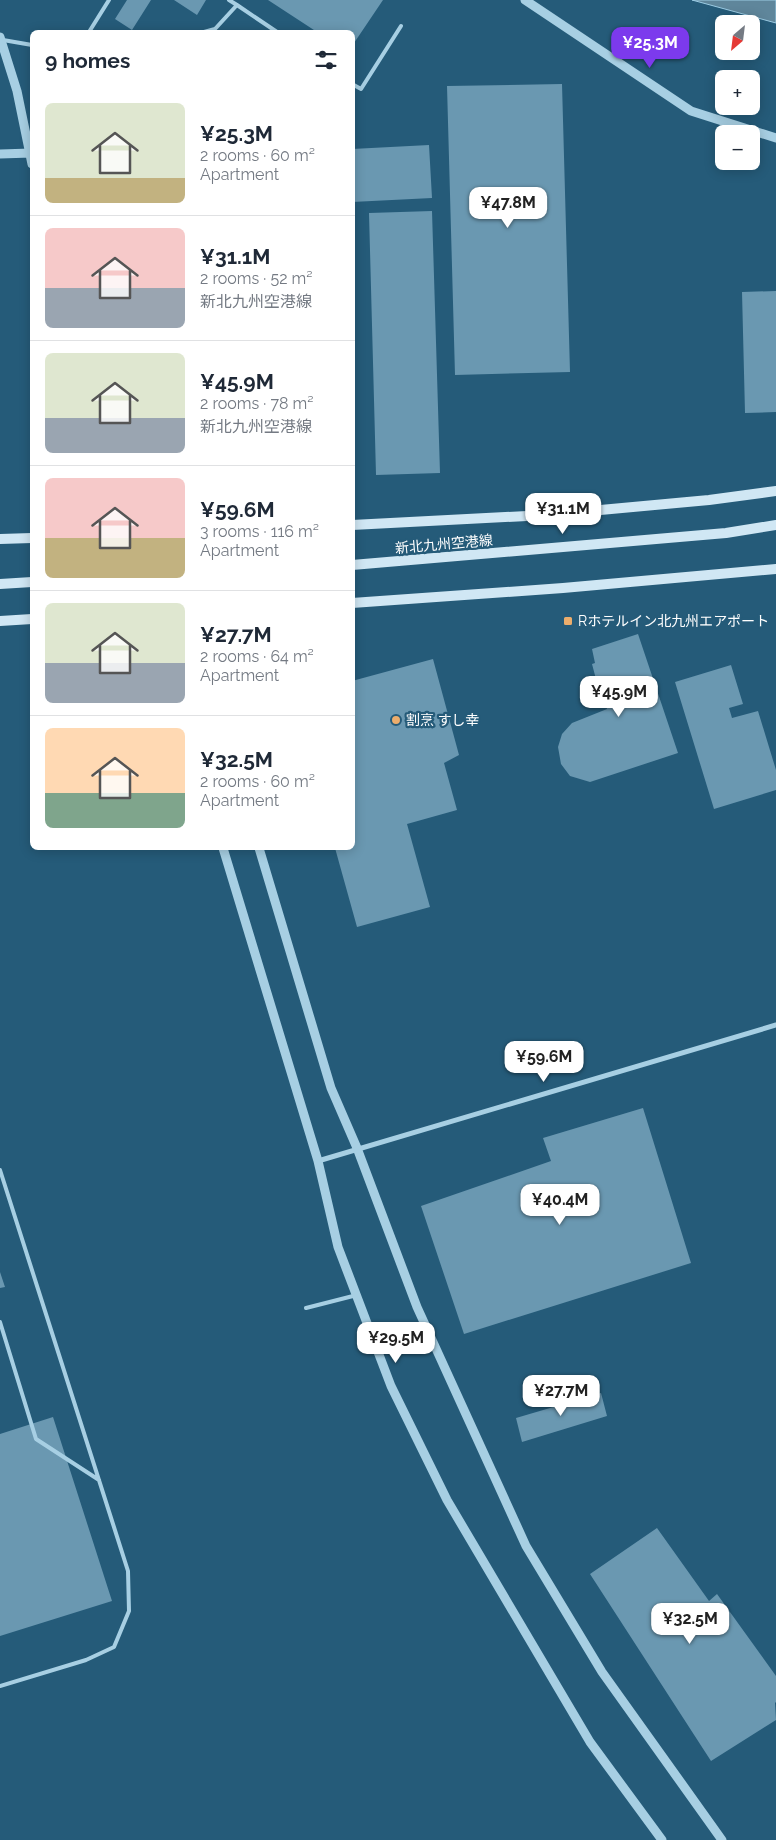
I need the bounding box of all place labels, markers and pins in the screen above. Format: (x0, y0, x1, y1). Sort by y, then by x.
pin: ¥25.3M (609, 27, 691, 69)
pin: ¥47.8M (467, 186, 549, 229)
pin: ¥31.1M (522, 492, 604, 535)
place label: Rホテルイン北九州エアポート (578, 613, 769, 629)
marker: Rホテルイン北九州エアポート (562, 615, 574, 627)
pin: ¥45.9M (578, 676, 660, 718)
place label: 割烹 すし幸 (406, 712, 480, 728)
marker: 割烹 すし幸 (390, 714, 402, 726)
pin: ¥59.6M (503, 1040, 585, 1083)
pin: ¥40.4M (519, 1184, 601, 1226)
pin: ¥29.5M (355, 1322, 437, 1364)
pin: ¥27.7M (520, 1374, 602, 1417)
pin: ¥32.5M (649, 1602, 731, 1645)

